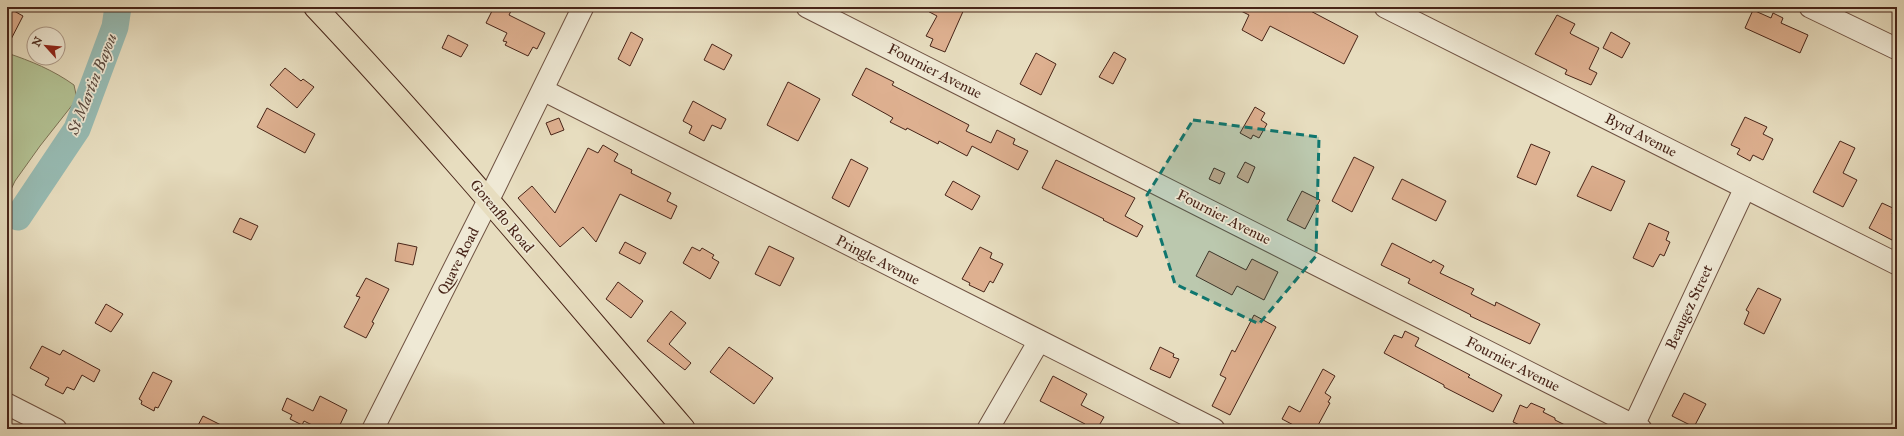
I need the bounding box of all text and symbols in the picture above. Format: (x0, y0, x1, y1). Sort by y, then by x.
north arrow (26, 26, 66, 66)
water label: St Martin Bayou (63, 31, 121, 138)
text: N (30, 34, 46, 49)
street label: Fournier Avenue (885, 40, 985, 102)
street label: Byrd Avenue (1602, 109, 1680, 161)
street label: Gorenflo Road (466, 176, 538, 257)
street label: Fournier Avenue (1174, 186, 1274, 248)
street label: Quave Road (433, 224, 483, 298)
street label: Pringle Avenue (833, 231, 923, 289)
street label: Beaugez Street (1662, 261, 1717, 352)
street label: Fournier Avenue (1463, 333, 1563, 395)

